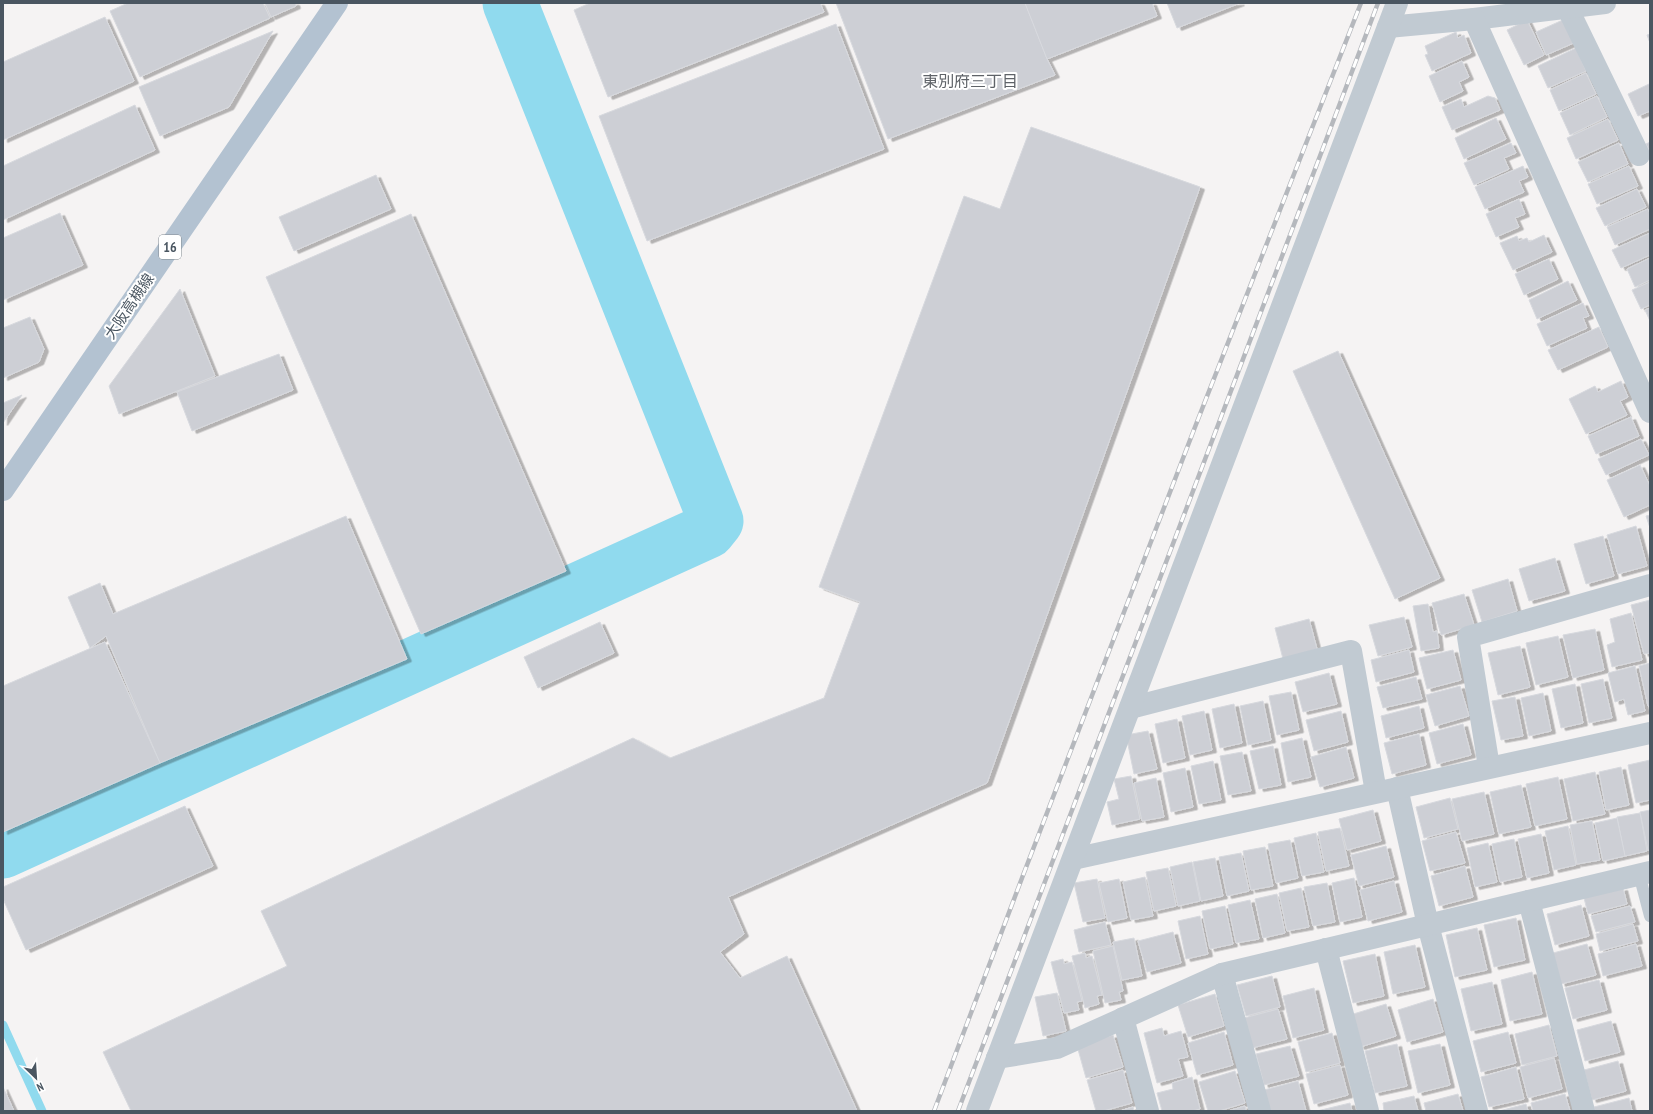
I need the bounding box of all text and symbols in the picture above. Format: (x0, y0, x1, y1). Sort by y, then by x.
district label: 東別府三丁目 (922, 71, 1018, 91)
road number: 16 (159, 235, 181, 259)
street label: 大阪高槻線 (100, 270, 158, 342)
north arrow (16, 1058, 56, 1098)
text: N (35, 1079, 46, 1095)

